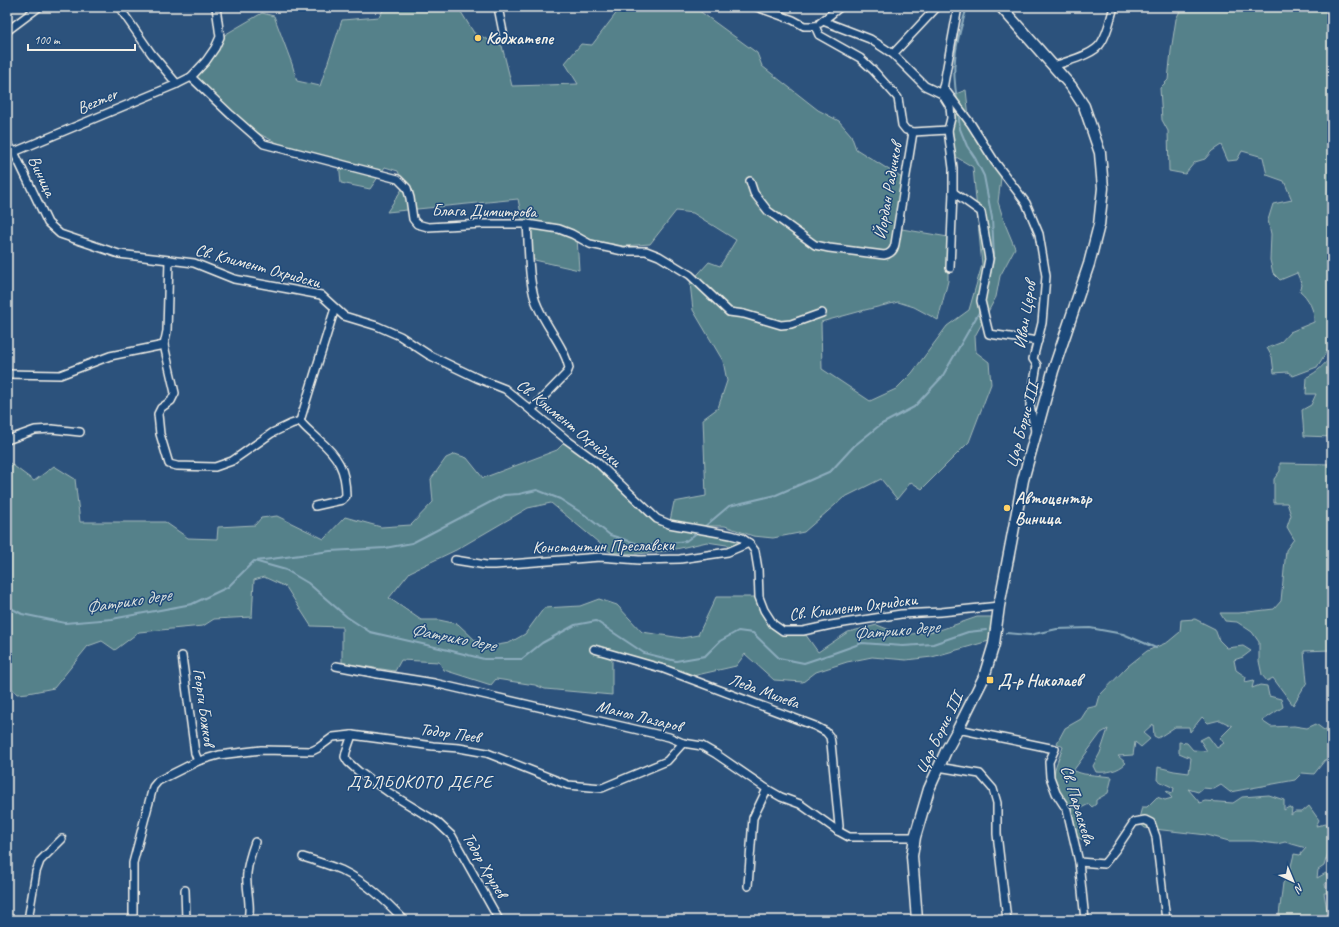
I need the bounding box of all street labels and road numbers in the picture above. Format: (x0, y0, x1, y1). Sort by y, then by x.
street label: Bezmer (74, 82, 122, 119)
street label: Йордан Радичков (869, 137, 907, 241)
street label: Виница (23, 152, 61, 202)
street label: Блага Димитрова (432, 200, 538, 222)
street label: Св. Климент Охридски (193, 239, 324, 293)
street label: Иван Церов (1009, 276, 1041, 350)
street label: Св. Климент Охридски (512, 374, 627, 473)
street label: Цар Борис III (1001, 377, 1044, 470)
street label: Константин Преславски (532, 534, 676, 558)
street label: Св. Климент Охридски (788, 589, 920, 625)
street label: Георги Божков (188, 667, 220, 750)
street label: Леда Милева (726, 669, 803, 714)
street label: Цар Борис III (910, 686, 969, 777)
street label: Манол Лазаров (594, 695, 687, 738)
street label: Тодор Пеев (419, 718, 485, 748)
street label: Св. Параскева (1056, 763, 1100, 849)
street label: Тодор Хрулев (458, 829, 514, 904)

